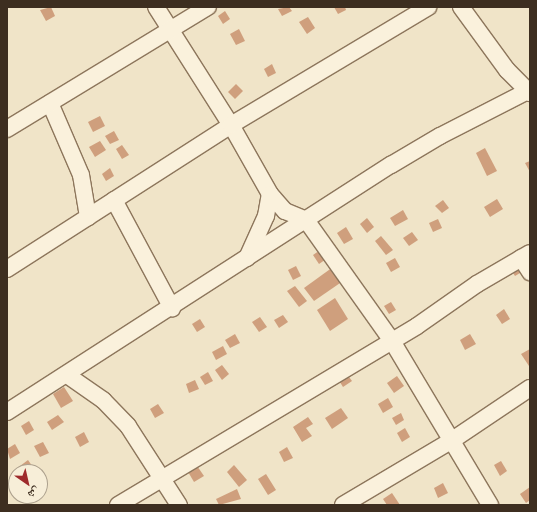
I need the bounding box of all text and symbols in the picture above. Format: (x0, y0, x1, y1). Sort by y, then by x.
north arrow (8, 464, 48, 504)
text: ش (25, 484, 43, 503)

